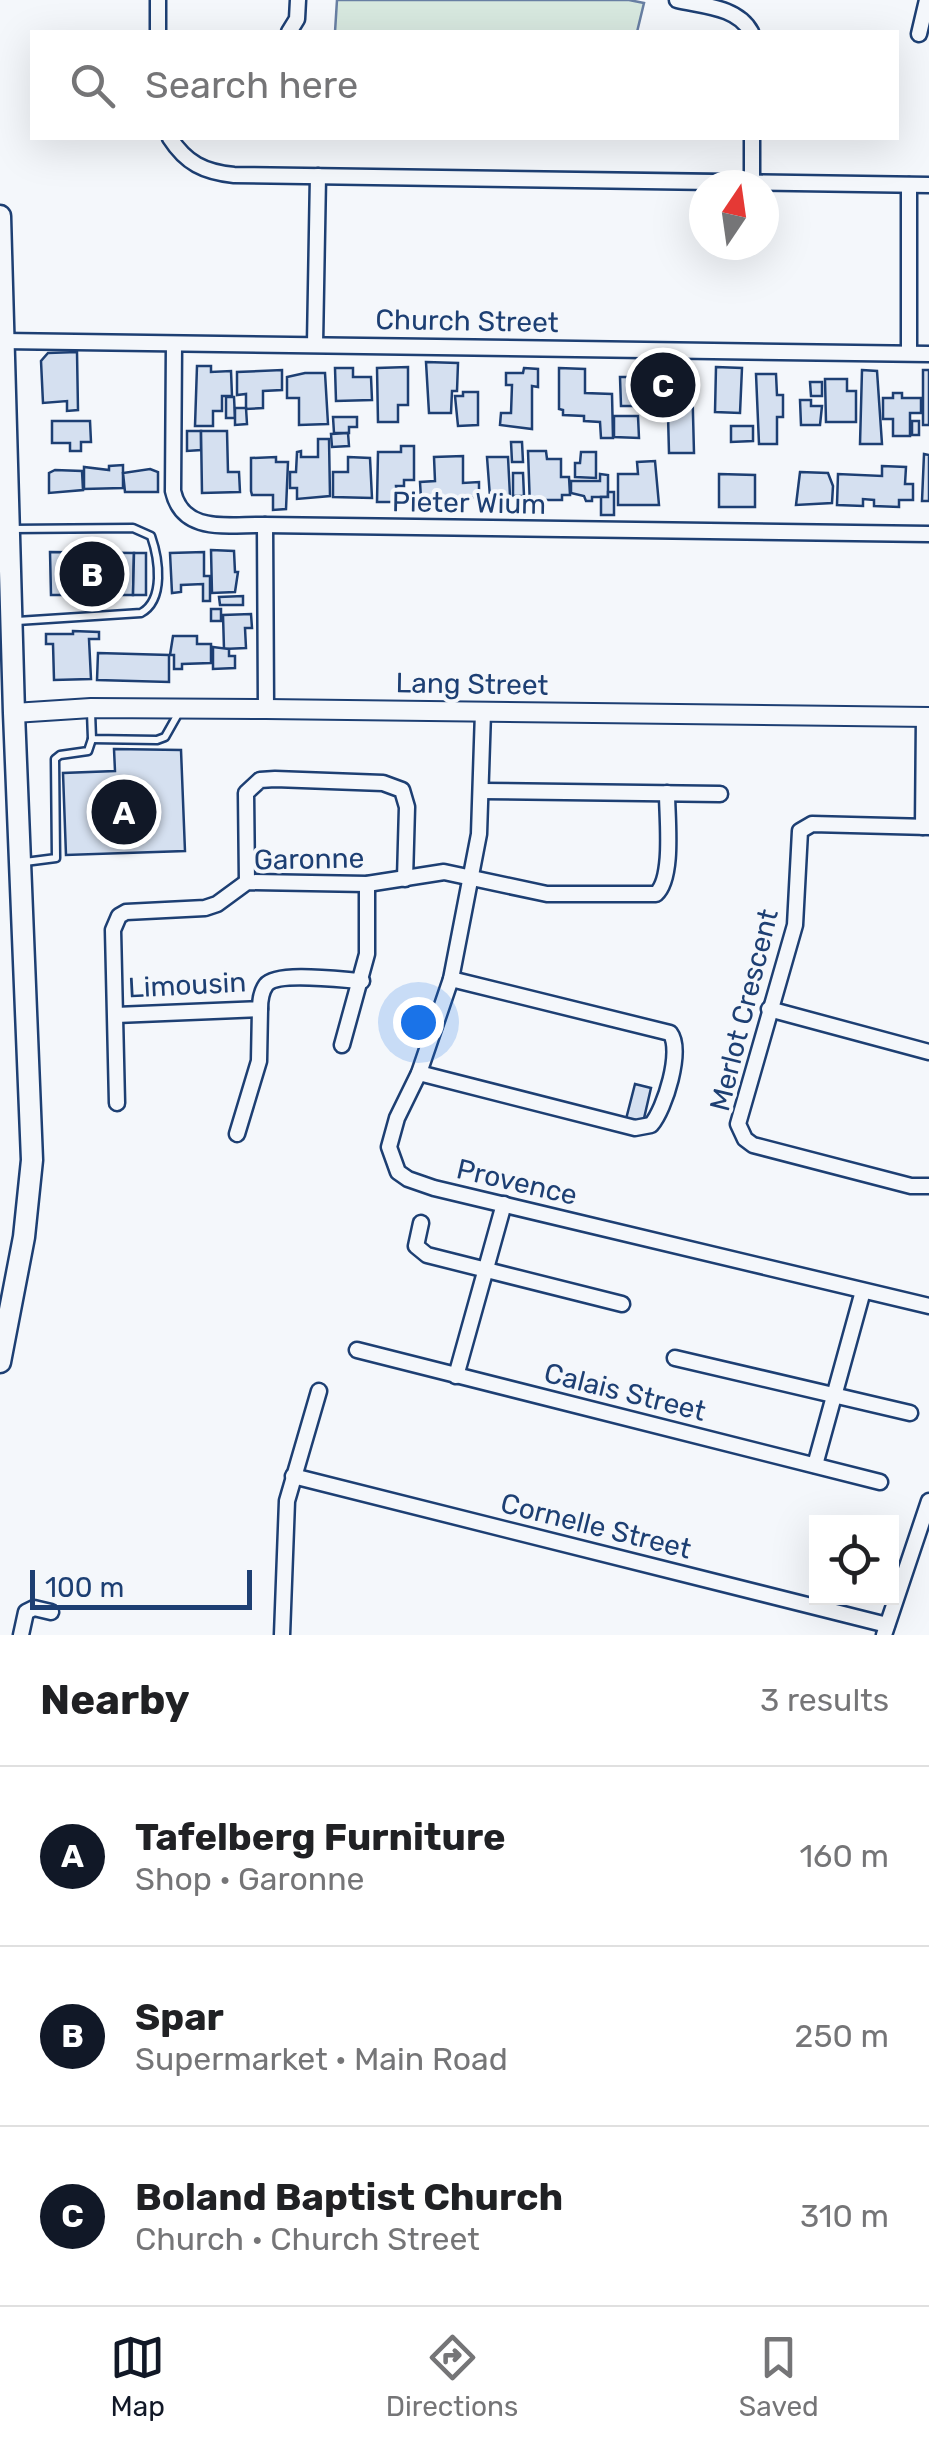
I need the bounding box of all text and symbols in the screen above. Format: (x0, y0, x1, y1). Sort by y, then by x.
search box (30, 30, 899, 140)
icon: search (65, 58, 120, 113)
text: Search here (145, 62, 358, 108)
north arrow (689, 170, 779, 260)
street label: Church Street (375, 303, 559, 339)
pin: C (630, 348, 696, 422)
street label: Pieter Wium (392, 485, 546, 521)
pin: B (59, 536, 124, 612)
street label: Lang Street (395, 666, 549, 702)
pin: A (92, 774, 156, 850)
street label: Garonne (253, 842, 365, 876)
street label: Merlot Crescent (703, 906, 785, 1114)
street label: Limousin (127, 965, 247, 1005)
your location (393, 997, 444, 1048)
street label: Provence (454, 1152, 580, 1212)
street label: Calais Street (541, 1356, 709, 1428)
street label: Cornelle Street (497, 1486, 695, 1566)
map controls (809, 1515, 899, 1605)
button: locate (809, 1515, 899, 1605)
scale bar (30, 1565, 252, 1610)
text: 100 m (45, 1571, 124, 1604)
text: Nearby (40, 1675, 190, 1725)
text: 3 results (760, 1681, 889, 1719)
text: Tafelberg Furniture (135, 1814, 506, 1860)
text: A (61, 1837, 84, 1875)
text: 160 m (799, 1837, 889, 1875)
text: Shop · Garonne (135, 1860, 364, 1898)
text: Spar (135, 1994, 224, 2040)
text: B (61, 2017, 84, 2055)
text: 250 m (795, 2017, 889, 2055)
text: Supermarket · Main Road (135, 2040, 508, 2078)
text: Boland Baptist Church (135, 2174, 563, 2220)
text: C (61, 2197, 84, 2235)
text: 310 m (800, 2197, 889, 2235)
text: Church · Church Street (135, 2220, 480, 2258)
tab: Map (110, 2330, 165, 2423)
tab: Directions (386, 2330, 518, 2423)
tab: Saved (739, 2330, 819, 2423)

